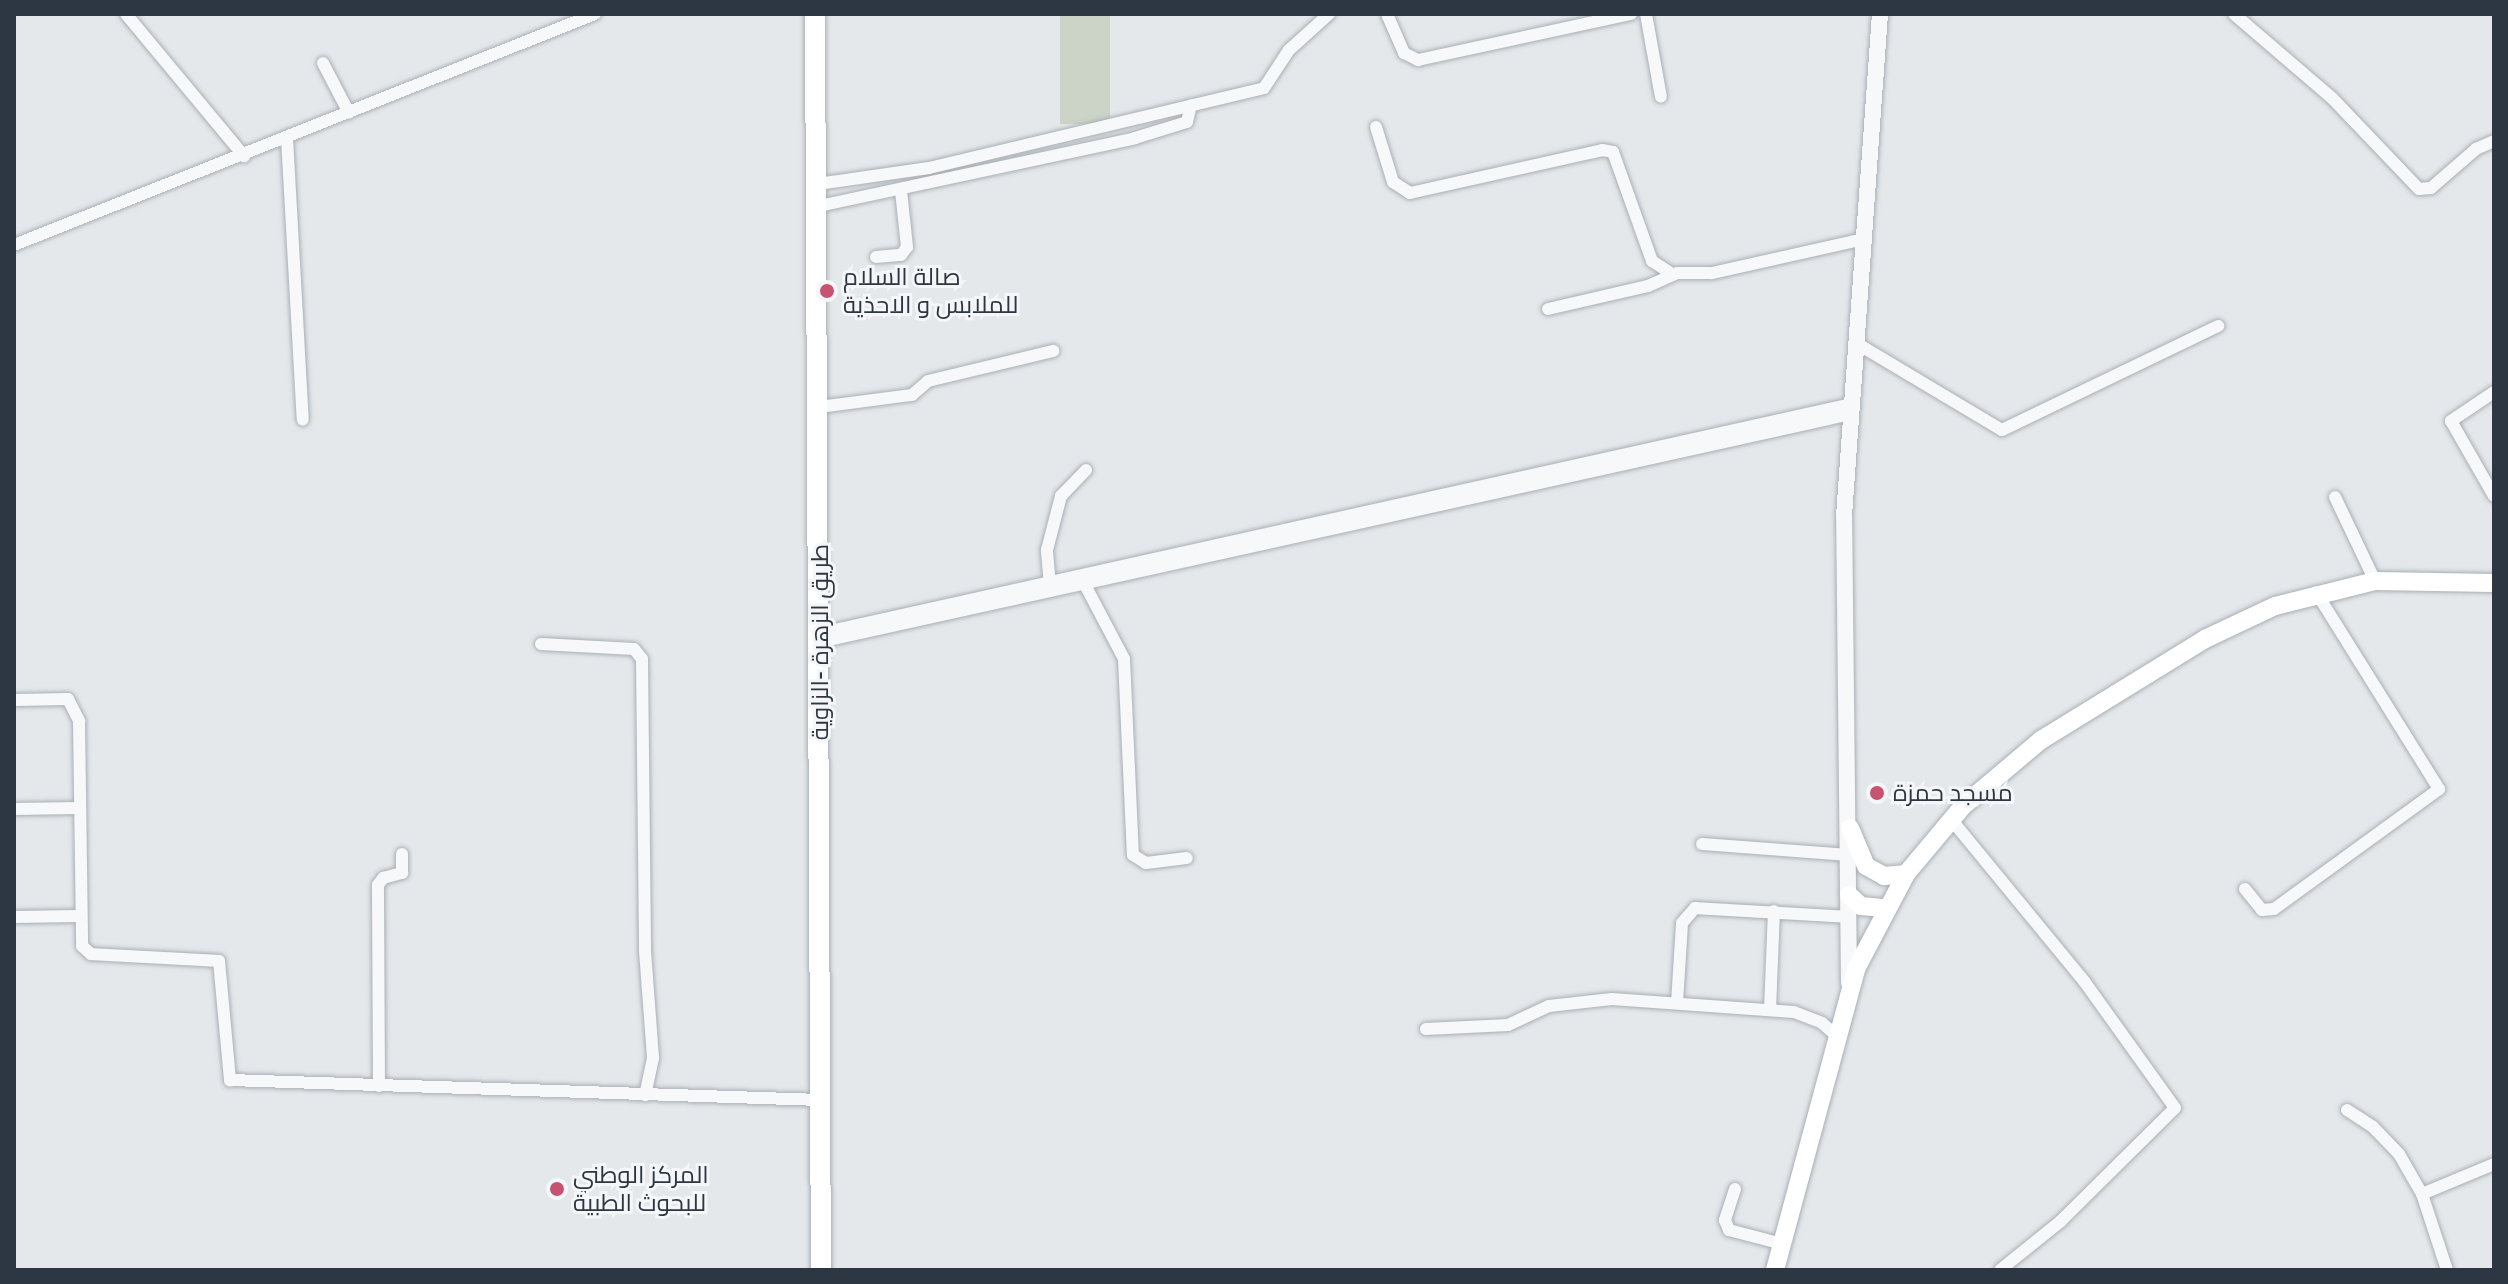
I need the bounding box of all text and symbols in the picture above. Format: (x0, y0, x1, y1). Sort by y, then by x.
place label: صالة السلام للملابس و الاحذية (843, 263, 1018, 319)
marker: صالة السلام للملابس و الاحذية (818, 282, 836, 300)
street label: طريق الزهرة -الزاوية (806, 544, 834, 740)
place label: مسجد حمزة (1893, 779, 2013, 807)
marker: مسجد حمزة (1868, 784, 1886, 802)
place label: المركز الوطني للبحوث الطبية (573, 1161, 709, 1217)
marker: المركز الوطني للبحوث الطبية (548, 1180, 566, 1198)

